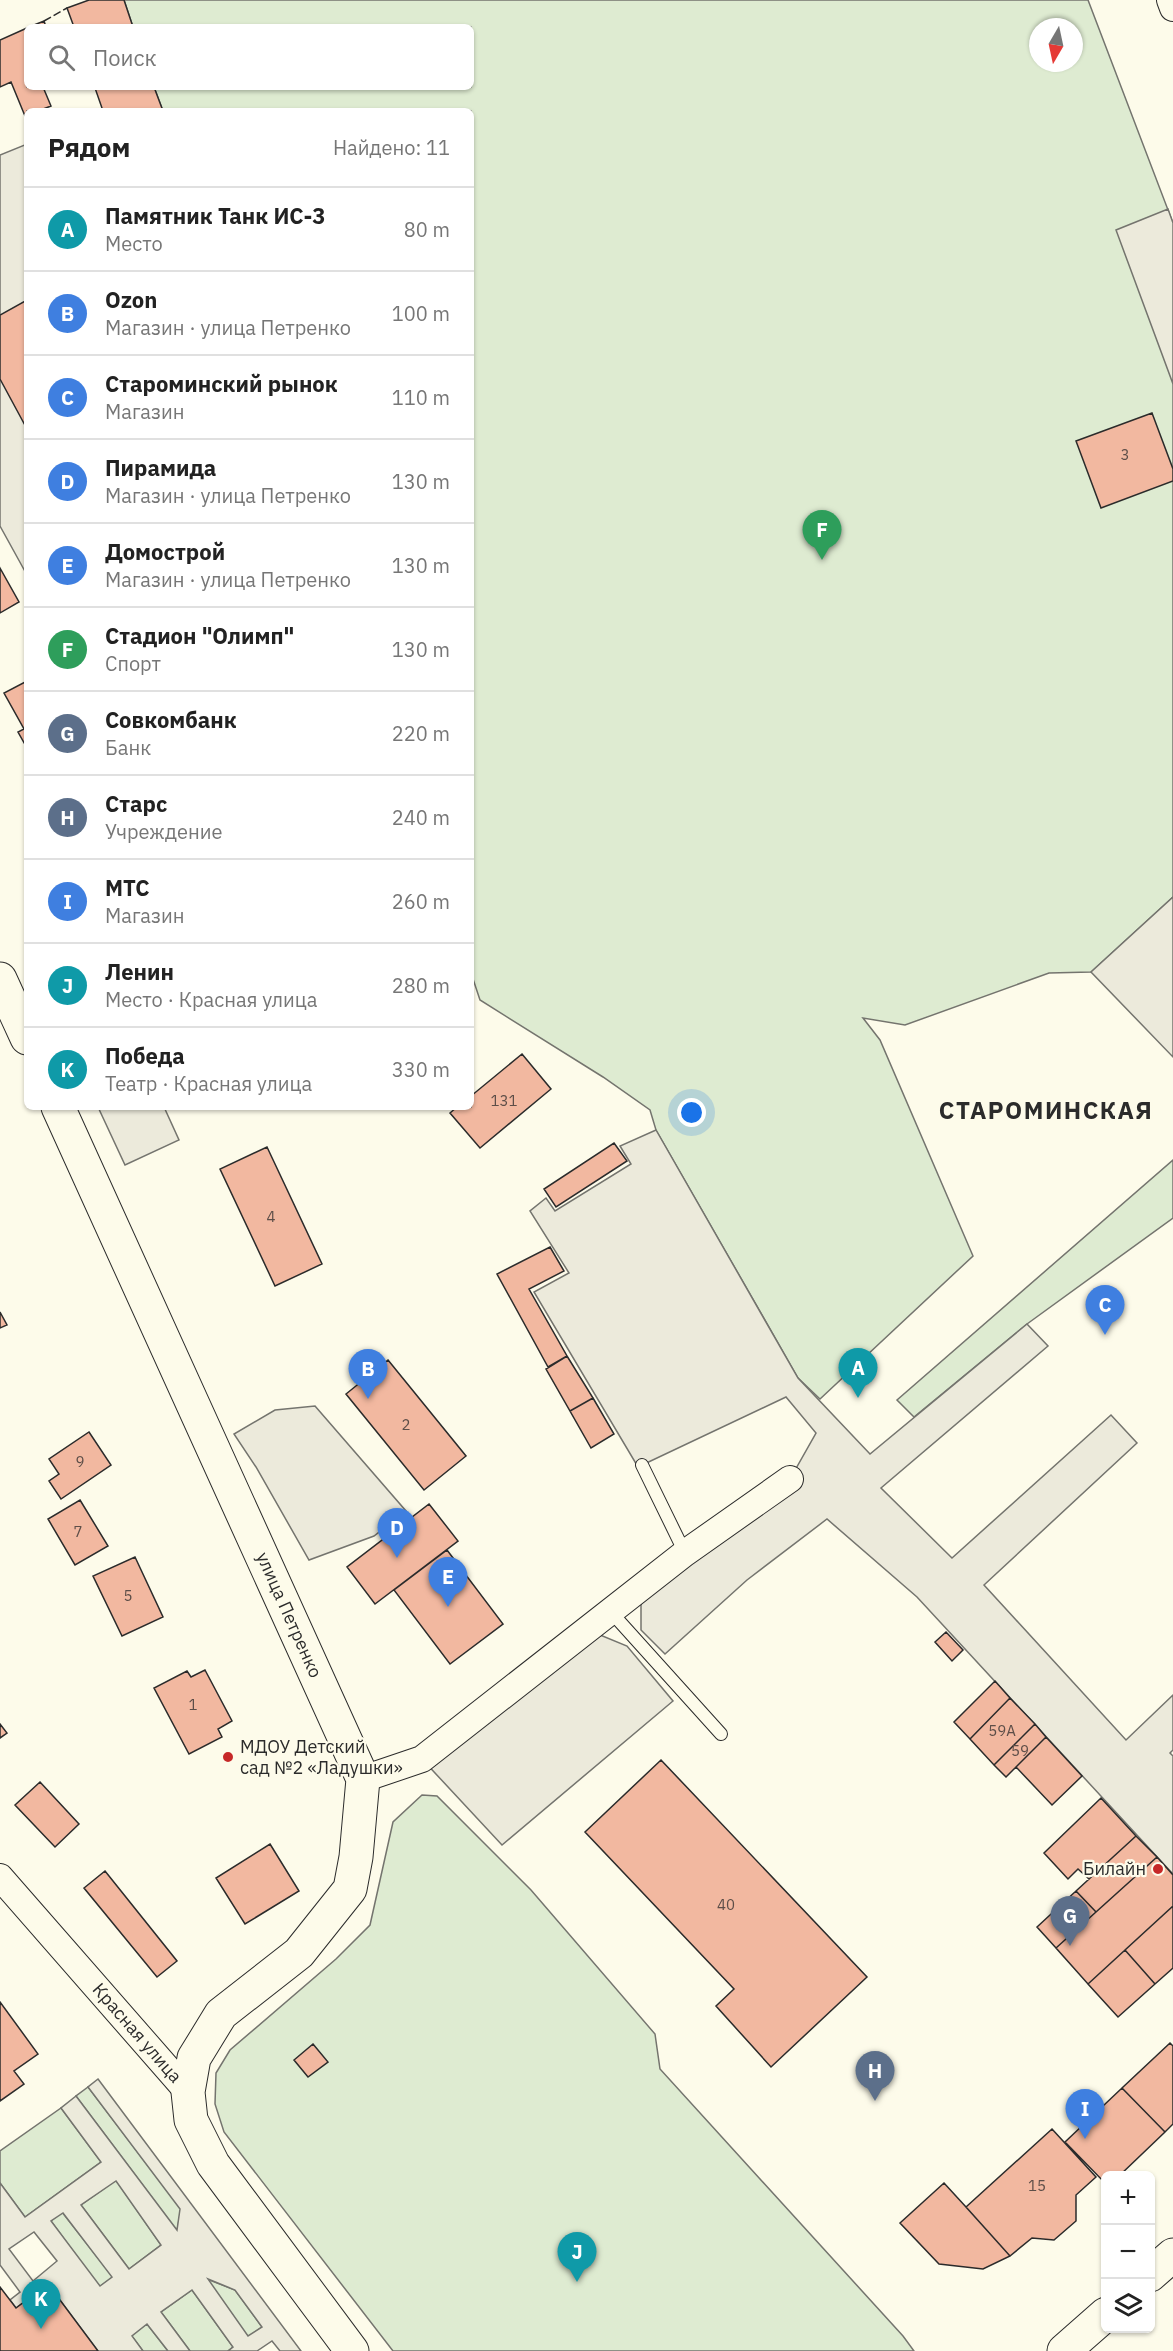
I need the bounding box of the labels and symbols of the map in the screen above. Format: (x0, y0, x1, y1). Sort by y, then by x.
north arrow (1029, 18, 1083, 72)
house number: 3 (1120, 445, 1130, 464)
pin: F (802, 510, 842, 560)
house number: 131 (490, 1091, 518, 1110)
district label: СТАРОМИНСКАЯ (939, 1094, 1153, 1126)
your location (677, 1098, 706, 1127)
house number: 4 (266, 1207, 276, 1226)
pin: C (1086, 1286, 1124, 1335)
pin: A (838, 1348, 878, 1398)
pin: B (348, 1350, 388, 1399)
house number: 2 (401, 1415, 411, 1434)
house number: 9 (75, 1452, 85, 1471)
pin: D (378, 1508, 416, 1558)
house number: 7 (73, 1522, 83, 1541)
street label: улица Петренко (251, 1548, 327, 1681)
pin: E (428, 1558, 468, 1607)
house number: 5 (123, 1586, 133, 1605)
house number: 1 (188, 1695, 198, 1714)
house number: 59А (988, 1721, 1016, 1740)
place label: МДОУ Детский сад №2 «Ладушки» (240, 1735, 403, 1779)
house number: 59 (1011, 1741, 1029, 1760)
marker: МДОУ Детский сад №2 «Ладушки» (221, 1750, 235, 1764)
place label: Билайн (1083, 1857, 1146, 1880)
marker: Билайн (1151, 1862, 1165, 1876)
house number: 40 (717, 1895, 735, 1914)
pin: G (1050, 1896, 1090, 1946)
street label: Красная улица (88, 1978, 187, 2088)
pin: H (856, 2052, 894, 2101)
pin: I (1066, 2090, 1104, 2139)
house number: 15 (1028, 2176, 1046, 2195)
pin: J (558, 2232, 596, 2282)
pin: K (22, 2280, 60, 2329)

